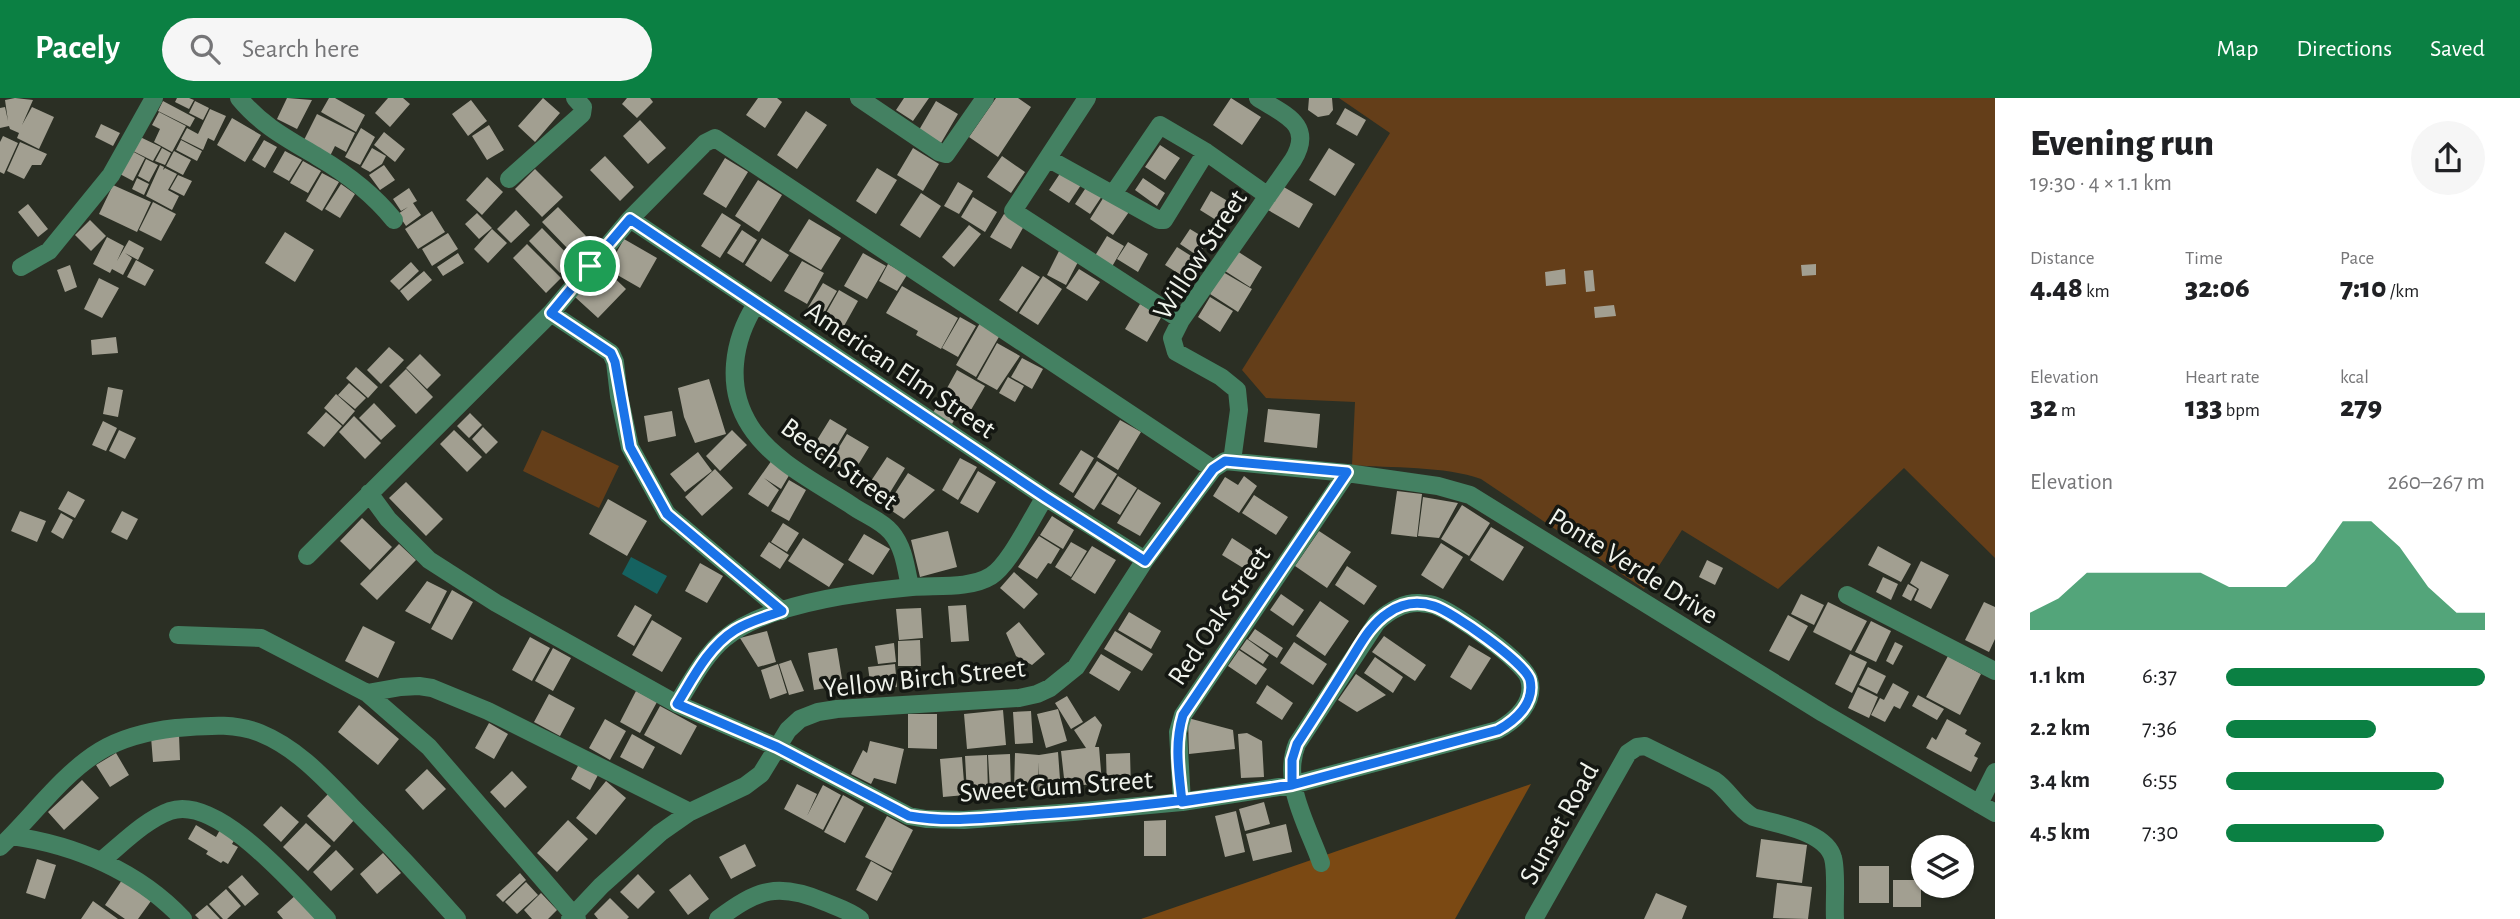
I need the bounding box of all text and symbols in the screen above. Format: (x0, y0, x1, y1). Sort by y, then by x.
search box (162, 18, 652, 81)
icon: search (186, 30, 224, 68)
text: Pacely (35, 32, 120, 65)
text: Search here (242, 36, 360, 62)
text: Map (2216, 37, 2258, 61)
text: Directions (2296, 37, 2392, 61)
text: Saved (2430, 37, 2485, 61)
button: share (2411, 121, 2485, 195)
text: Evening run (2030, 125, 2214, 163)
text: 19:30 · 4 × 1.1 km (2030, 172, 2172, 195)
street label: Willow Street (1149, 185, 1253, 325)
pin (560, 236, 620, 296)
icon: arrive (571, 247, 609, 285)
text: Distance (2030, 249, 2094, 268)
text: Time (2185, 249, 2223, 268)
text: Pace (2340, 249, 2374, 268)
text: 4.48 (2030, 273, 2083, 303)
text: 32:06 (2185, 273, 2250, 303)
text: 7:10 (2340, 273, 2387, 303)
text: km (2083, 282, 2110, 301)
text: /km (2387, 282, 2419, 301)
street label: American Elm Street (800, 297, 1000, 445)
text: Elevation (2030, 368, 2099, 387)
text: Heart rate (2185, 368, 2260, 387)
text: kcal (2340, 368, 2369, 387)
text: 32 (2030, 392, 2058, 422)
text: 133 (2185, 392, 2222, 422)
text: 279 (2340, 392, 2382, 422)
text: m (2058, 401, 2076, 420)
text: bpm (2222, 401, 2260, 420)
street label: Beech Street (775, 413, 902, 516)
text: Elevation (2030, 471, 2113, 494)
text: 260–267 m (2388, 471, 2485, 494)
street label: Ponte Verde Drive (1543, 503, 1723, 630)
street label: Red Oak Street (1163, 542, 1276, 691)
street label: Yellow Birch Street (822, 654, 1027, 704)
text: 1.1 km (2030, 665, 2085, 688)
text: 6:37 (2142, 665, 2177, 688)
text: 2.2 km (2030, 717, 2090, 740)
text: 7:36 (2142, 717, 2177, 740)
street label: Sunset Road (1515, 759, 1605, 889)
street label: Sweet Gum Street (959, 766, 1154, 808)
text: 3.4 km (2030, 769, 2090, 792)
text: 6:55 (2142, 769, 2177, 792)
text: 4.5 km (2030, 821, 2090, 844)
text: 7:30 (2142, 821, 2178, 844)
map controls (1911, 835, 1974, 898)
button: layers (1911, 835, 1974, 898)

